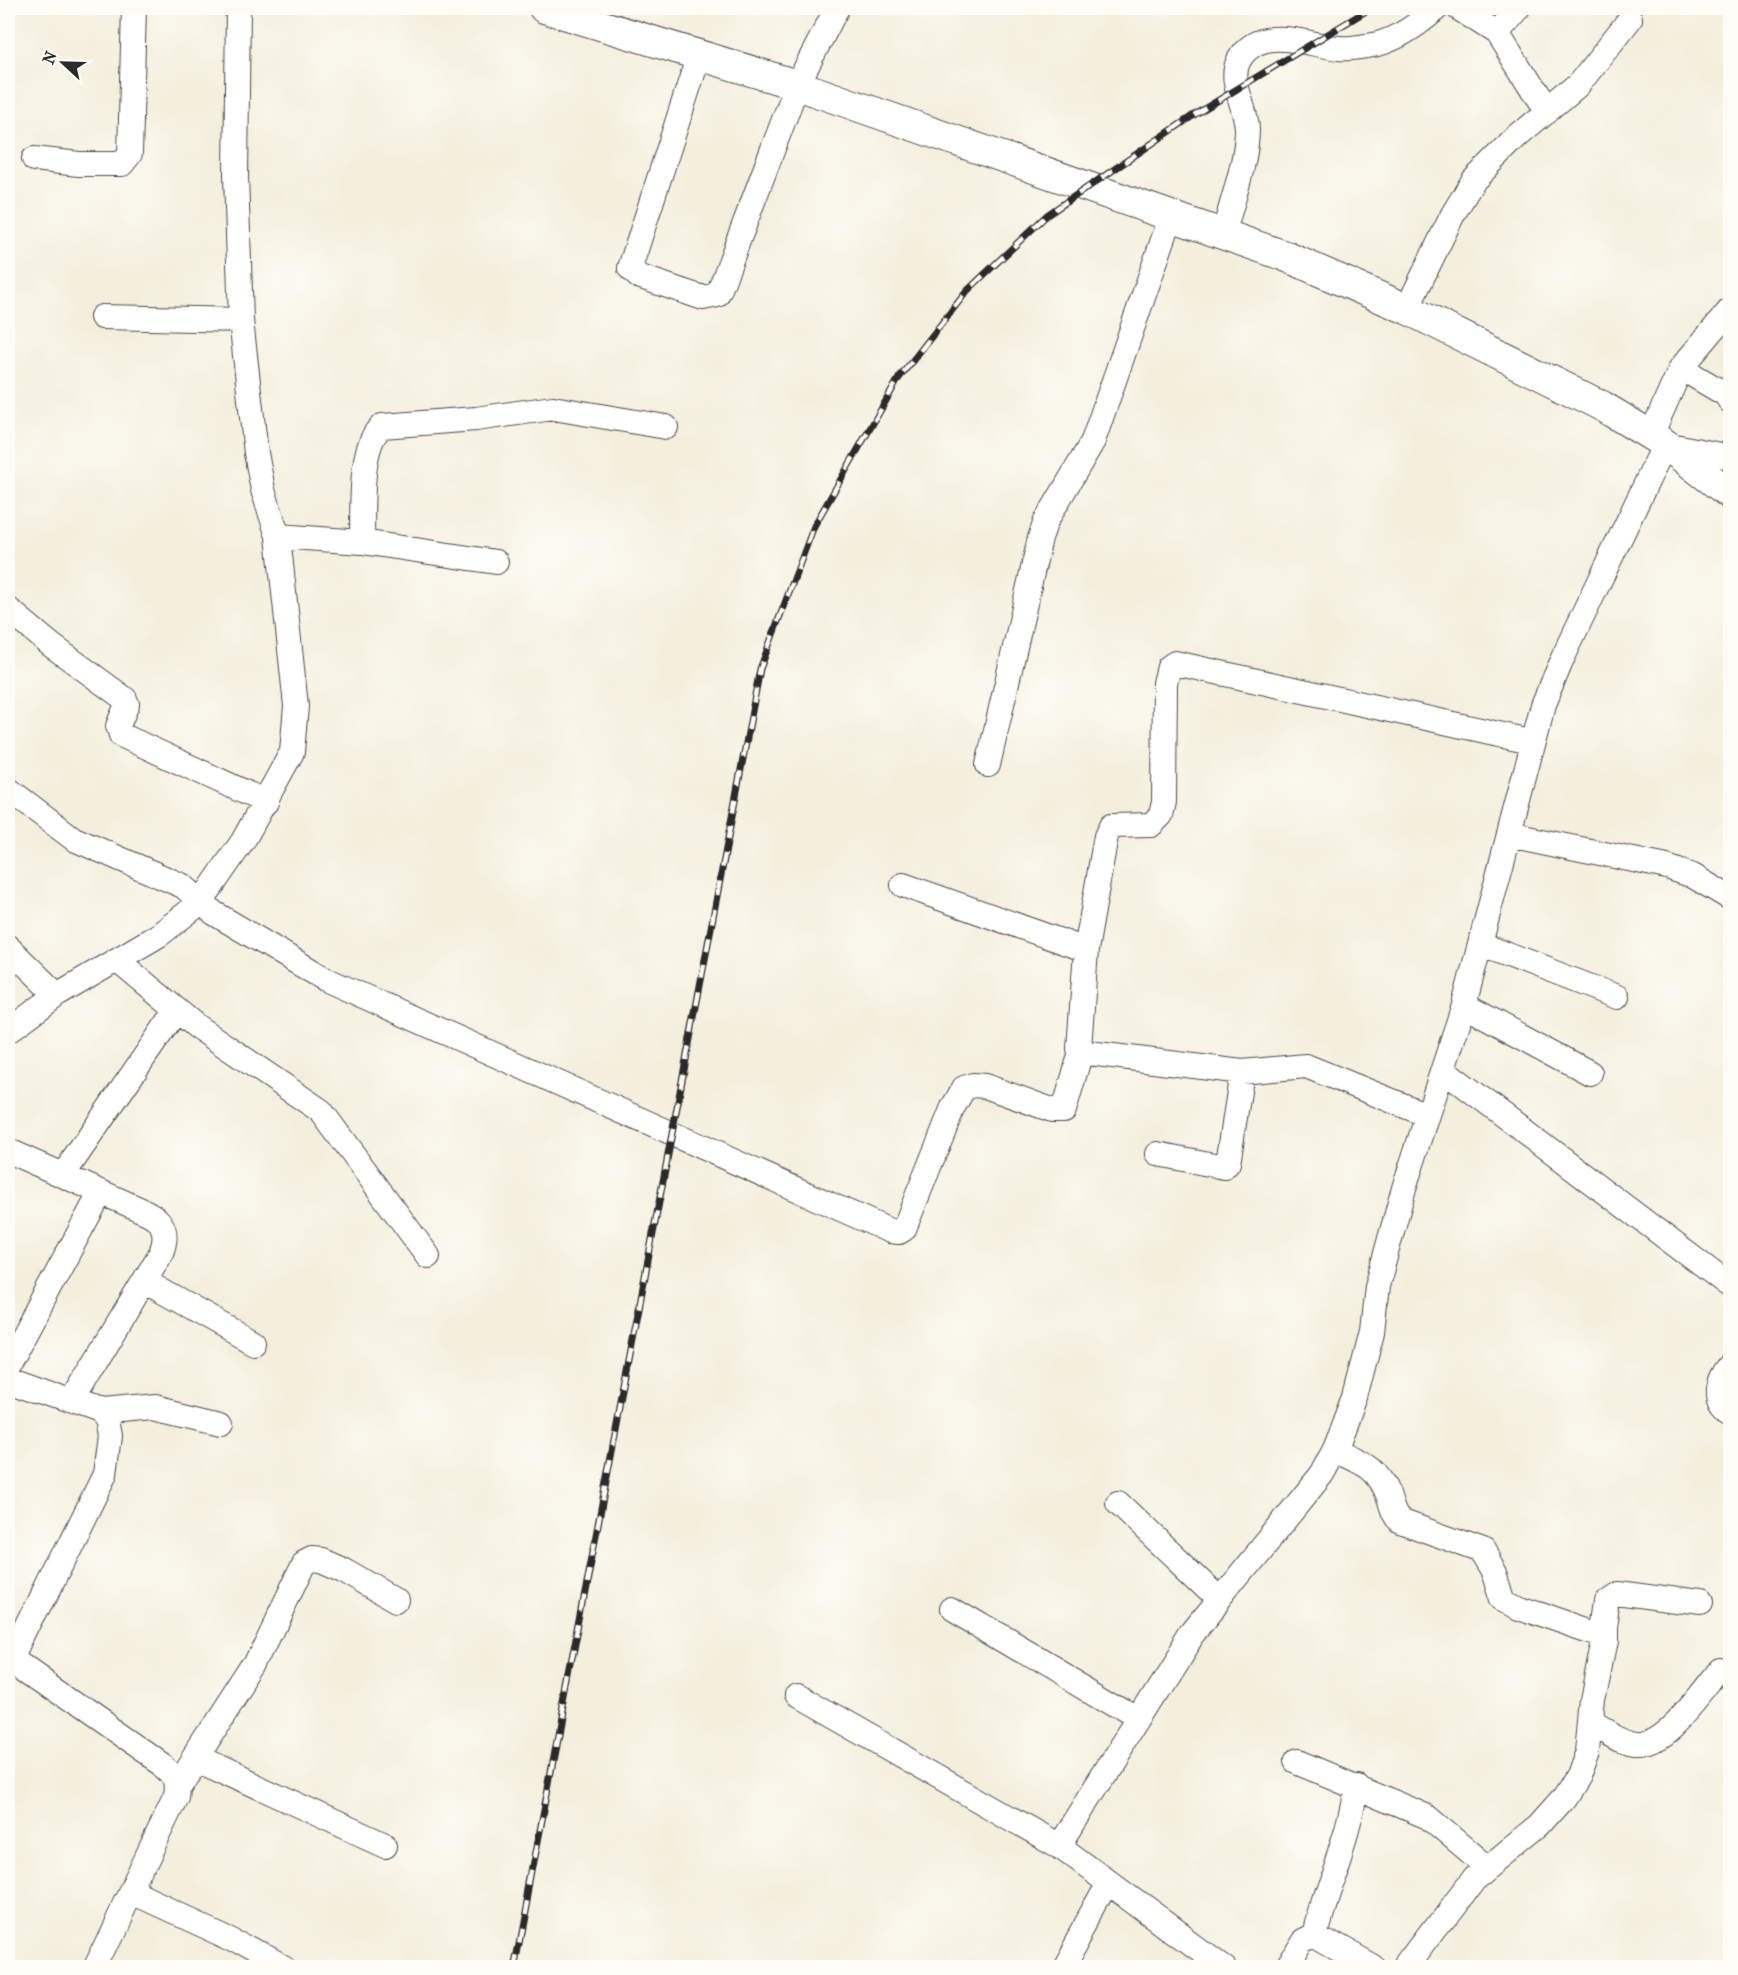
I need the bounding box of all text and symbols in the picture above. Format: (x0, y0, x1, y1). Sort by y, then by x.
north arrow (33, 33, 93, 93)
text: N (38, 48, 61, 67)

